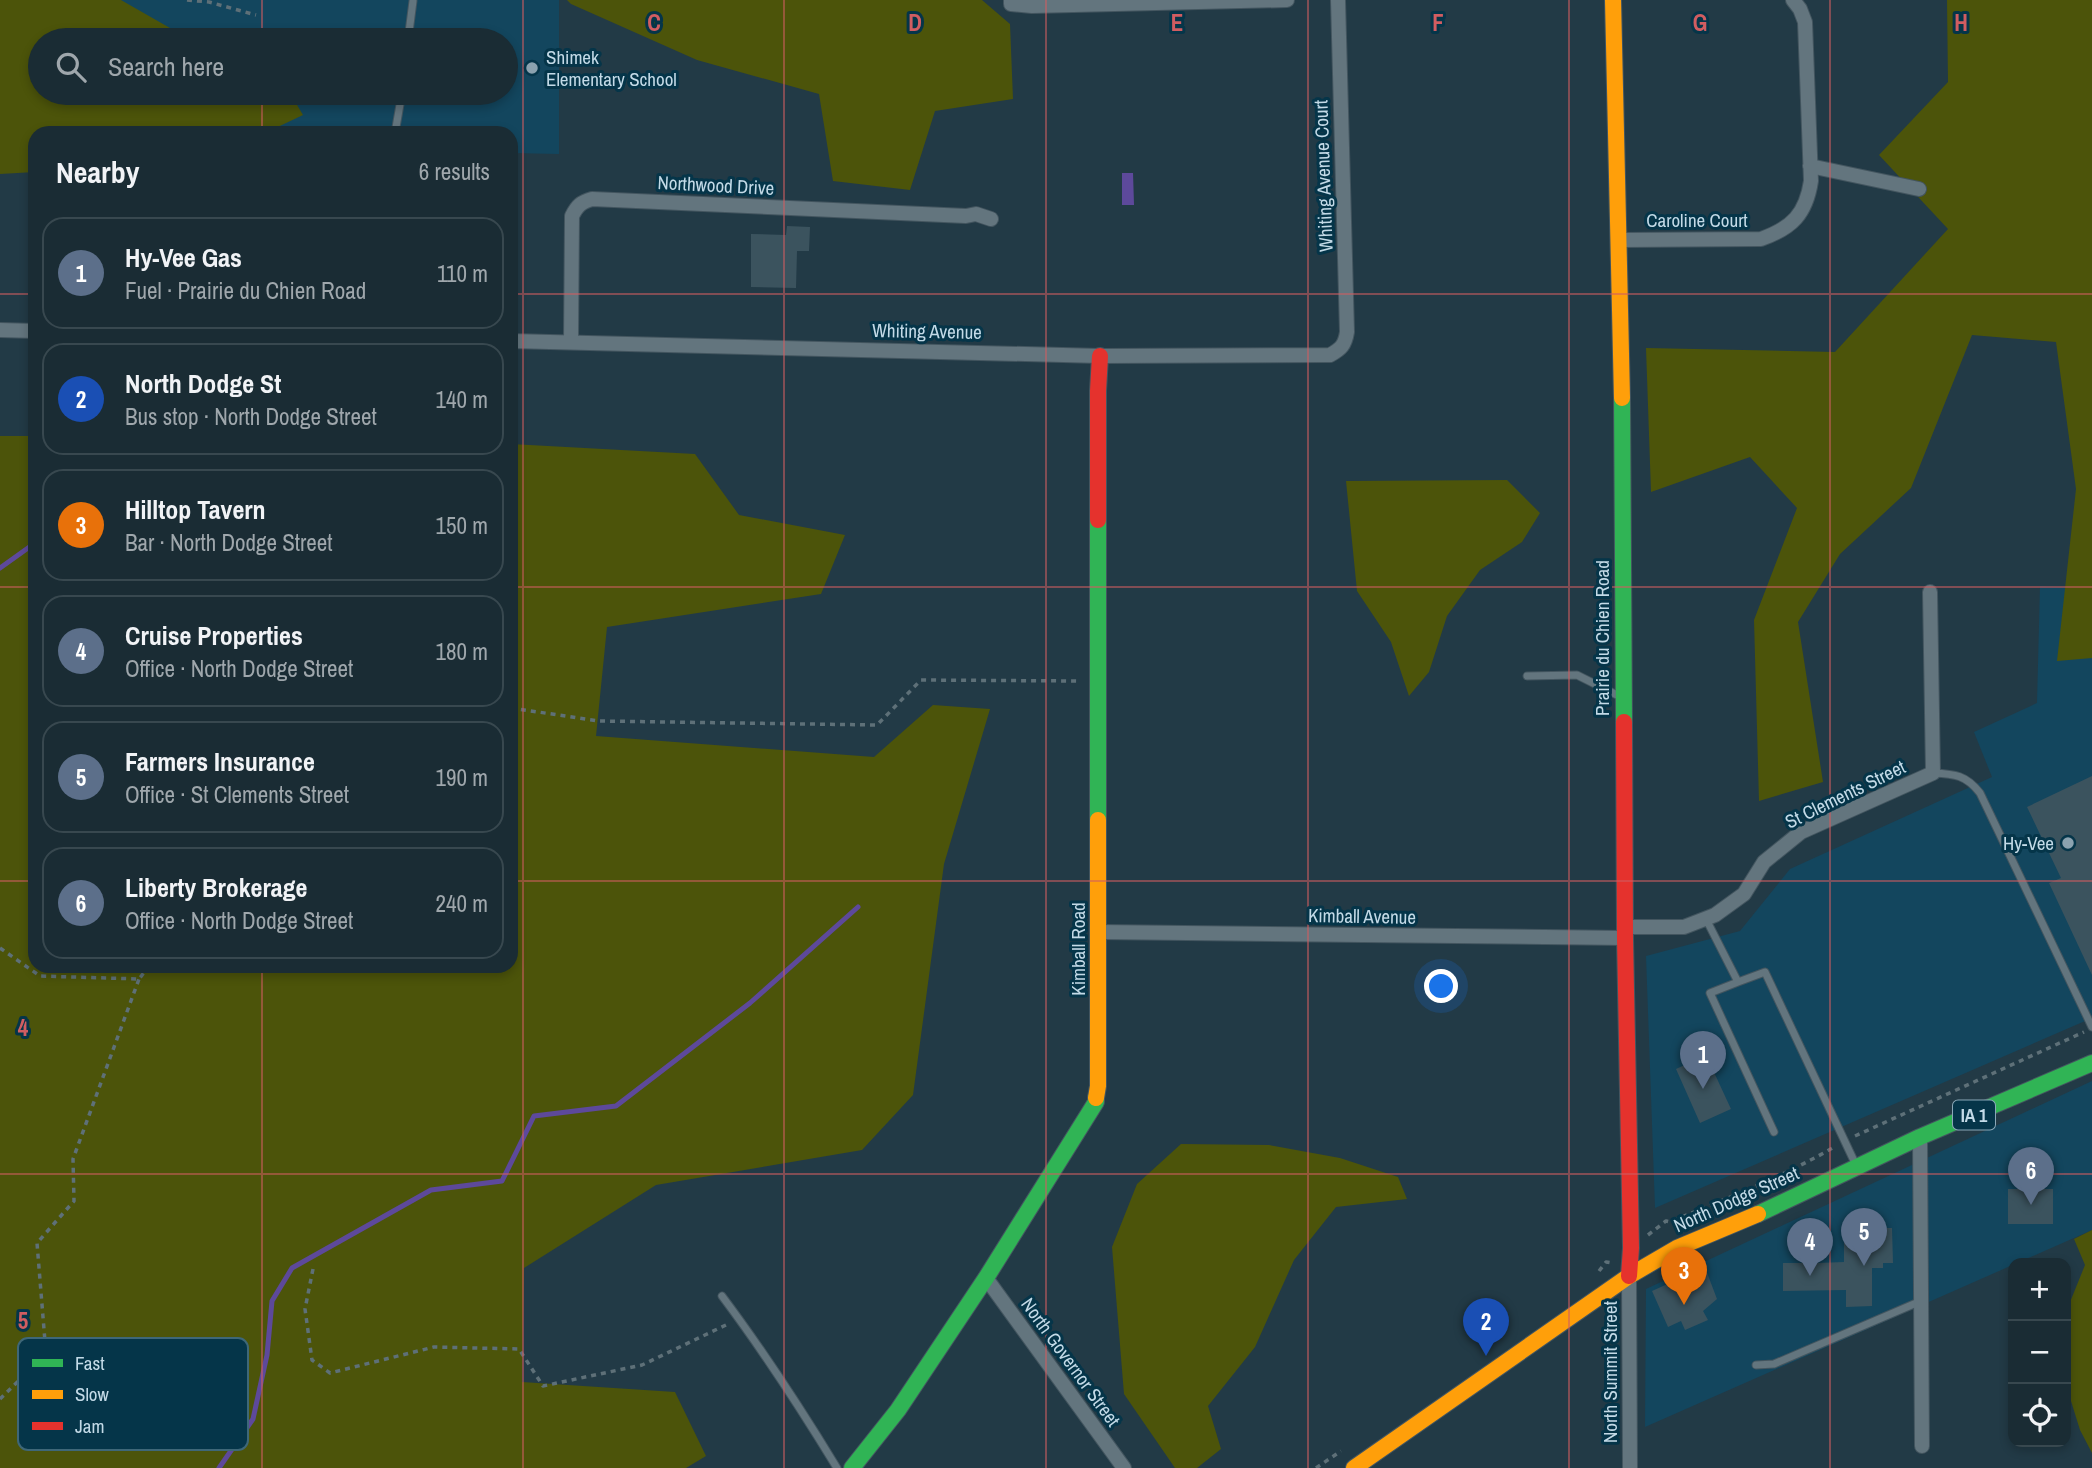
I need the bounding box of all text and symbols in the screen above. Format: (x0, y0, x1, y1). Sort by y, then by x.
text: C (647, 7, 661, 38)
text: D (908, 7, 922, 38)
text: E (1171, 7, 1183, 38)
text: F (1432, 7, 1444, 38)
text: G (1693, 7, 1707, 38)
text: H (1954, 7, 1968, 38)
search box (28, 28, 518, 105)
place label: Shimek Elementary School (546, 44, 677, 92)
icon: search (52, 48, 90, 86)
text: Search here (108, 49, 224, 84)
marker: Shimek Elementary School (524, 60, 540, 76)
street label: Whiting Avenue Court (1307, 99, 1339, 252)
text: Nearby (56, 152, 139, 192)
text: 6 results (419, 156, 490, 187)
street label: Northwood Drive (657, 169, 775, 201)
street label: Caroline Court (1646, 207, 1748, 233)
text: Hy-Vee Gas (125, 240, 242, 275)
text: 1 (76, 258, 86, 289)
text: 110 m (437, 258, 488, 289)
text: Fuel · Prairie du Chien Road (125, 275, 366, 306)
street label: Whiting Avenue (872, 317, 982, 345)
text: North Dodge St (125, 366, 281, 401)
text: 2 (76, 384, 86, 415)
text: 140 m (436, 384, 488, 415)
text: Bus stop · North Dodge Street (125, 401, 377, 432)
text: Hilltop Tavern (125, 492, 266, 527)
text: 3 (76, 510, 86, 541)
text: 150 m (436, 510, 488, 541)
text: Bar · North Dodge Street (125, 527, 333, 558)
street label: Prairie du Chien Road (1589, 560, 1615, 716)
text: Cruise Properties (125, 618, 303, 653)
text: 4 (76, 636, 86, 667)
text: 180 m (436, 636, 488, 667)
text: Office · North Dodge Street (125, 653, 353, 684)
text: Farmers Insurance (125, 744, 315, 779)
street label: St Clements Street (1781, 753, 1910, 834)
text: 5 (76, 762, 86, 793)
text: 190 m (436, 762, 488, 793)
text: Office · St Clements Street (125, 779, 349, 810)
place label: Hy-Vee (2003, 830, 2054, 856)
marker: Hy-Vee (2060, 835, 2076, 851)
text: Liberty Brokerage (125, 870, 307, 905)
text: 6 (76, 888, 86, 919)
text: 240 m (436, 888, 488, 919)
street label: Kimball Road (1065, 902, 1091, 996)
street label: Kimball Avenue (1308, 902, 1416, 930)
text: Office · North Dodge Street (125, 905, 353, 936)
your location (1424, 969, 1458, 1003)
text: 4 (18, 1012, 29, 1043)
pin: 1 (1680, 1031, 1726, 1089)
road number: IA 1 (1953, 1100, 1995, 1130)
pin: 6 (2008, 1147, 2054, 1205)
street label: North Dodge Street (1669, 1160, 1803, 1238)
pin: 5 (1841, 1208, 1887, 1266)
pin: 4 (1787, 1218, 1833, 1276)
pin: 3 (1661, 1247, 1707, 1305)
map controls (2008, 1258, 2071, 1447)
button: + (2008, 1258, 2071, 1321)
street label: North Governor Street (1015, 1292, 1127, 1432)
pin: 2 (1463, 1298, 1509, 1356)
street label: North Summit Street (1597, 1300, 1623, 1443)
text: 5 (18, 1305, 28, 1336)
button: − (2008, 1321, 2071, 1384)
legend (18, 1338, 248, 1450)
text: Fast (75, 1350, 105, 1376)
text: Slow (75, 1381, 110, 1407)
button: locate (2008, 1384, 2071, 1447)
text: Jam (75, 1413, 104, 1439)

